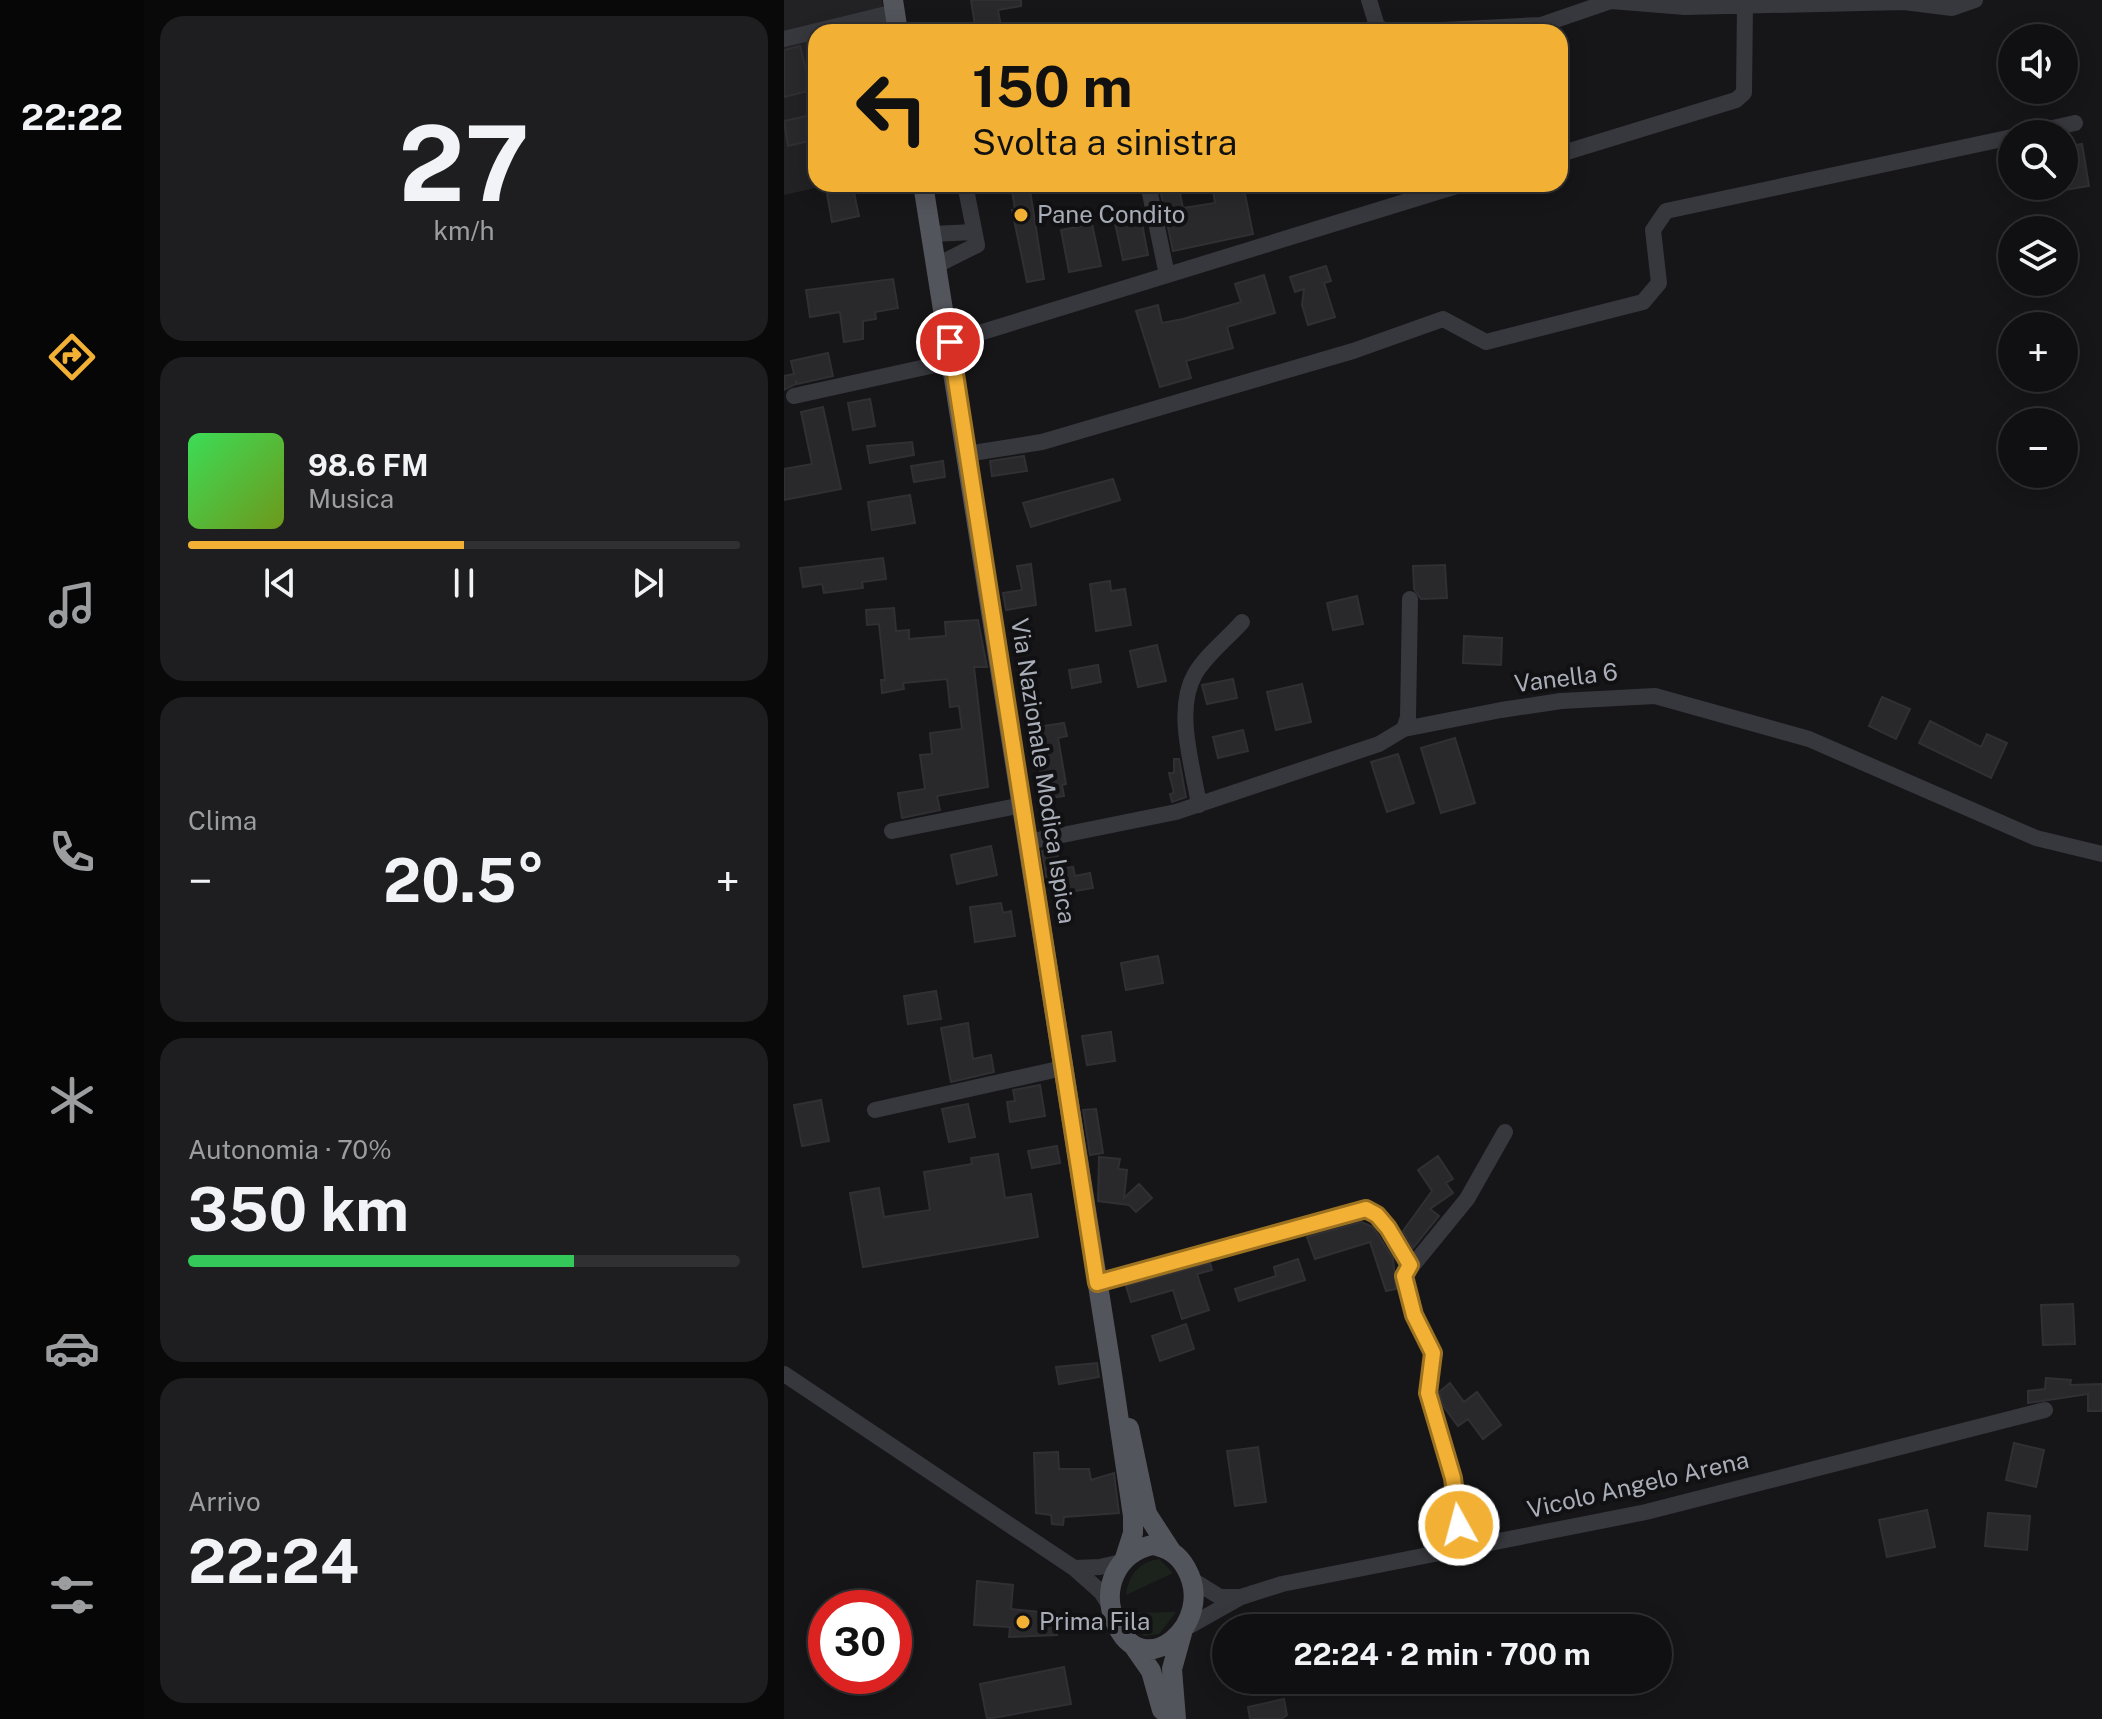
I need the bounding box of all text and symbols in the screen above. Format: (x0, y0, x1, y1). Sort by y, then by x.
map controls (1998, 24, 2078, 488)
button: sound (1998, 24, 2078, 104)
text: 150 m (972, 54, 1133, 120)
icon: left (840, 56, 944, 160)
text: 22:22 (21, 96, 123, 138)
text: 27 (398, 102, 530, 224)
button: search (1998, 120, 2078, 200)
text: Svolta a sinistra (972, 121, 1237, 163)
place label: Pane Condito (1037, 200, 1185, 228)
marker: Pane Condito (1012, 206, 1030, 224)
text: km/h (433, 215, 495, 246)
button: layers (1998, 216, 2078, 296)
pin (916, 308, 984, 376)
button: + (1998, 312, 2078, 392)
icon: arrive (928, 320, 972, 364)
icon: directions (44, 329, 100, 385)
button: − (1998, 408, 2078, 488)
text: 98.6 FM (308, 447, 428, 483)
text: Musica (308, 483, 394, 514)
icon: previous (258, 561, 302, 605)
icon: pause (442, 561, 486, 605)
icon: next (626, 561, 670, 605)
icon: music (44, 577, 100, 633)
street label: Via Nazionale Modica Ispica (1006, 616, 1082, 926)
street label: Vanella 6 (1513, 657, 1619, 697)
text: Clima (188, 805, 257, 836)
icon: phone (44, 824, 100, 880)
text: 20.5° (383, 845, 545, 916)
text: − (188, 855, 212, 907)
text: + (716, 855, 740, 907)
icon: climate (44, 1072, 100, 1128)
text: Autonomia · 70% (188, 1134, 392, 1165)
text: 350 km (188, 1174, 409, 1245)
icon: car (44, 1320, 100, 1376)
street label: Vicolo Angelo Arena (1524, 1445, 1751, 1523)
position arrow (1417, 1483, 1501, 1567)
text: Arrivo (188, 1486, 261, 1517)
text: 22:24 (188, 1526, 359, 1597)
icon: filters (44, 1567, 100, 1623)
speed limit sign: 30 (808, 1590, 912, 1694)
place label: Prima Fila (1039, 1607, 1150, 1635)
marker: Prima Fila (1014, 1613, 1032, 1631)
text: 22:24 · 2 min · 700 m (1293, 1636, 1591, 1672)

